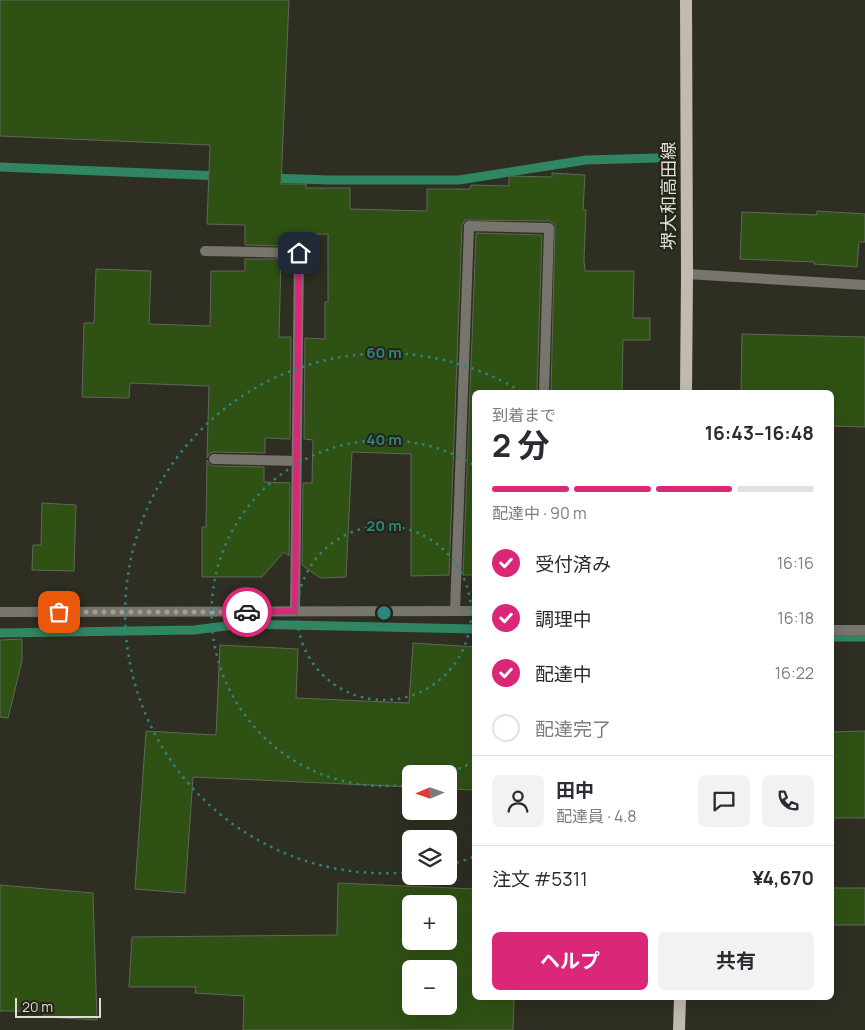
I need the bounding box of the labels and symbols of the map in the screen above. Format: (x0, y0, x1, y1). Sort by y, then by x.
street label: 堺大和高田線 (656, 142, 680, 250)
pin (278, 232, 320, 274)
text: 60 m (366, 342, 402, 363)
text: 40 m (366, 429, 402, 450)
text: 20 m (366, 515, 402, 536)
courier (222, 587, 272, 637)
pin (38, 591, 80, 633)
centre of rings (375, 604, 393, 622)
north arrow (402, 765, 458, 820)
scale bar (15, 995, 101, 1018)

